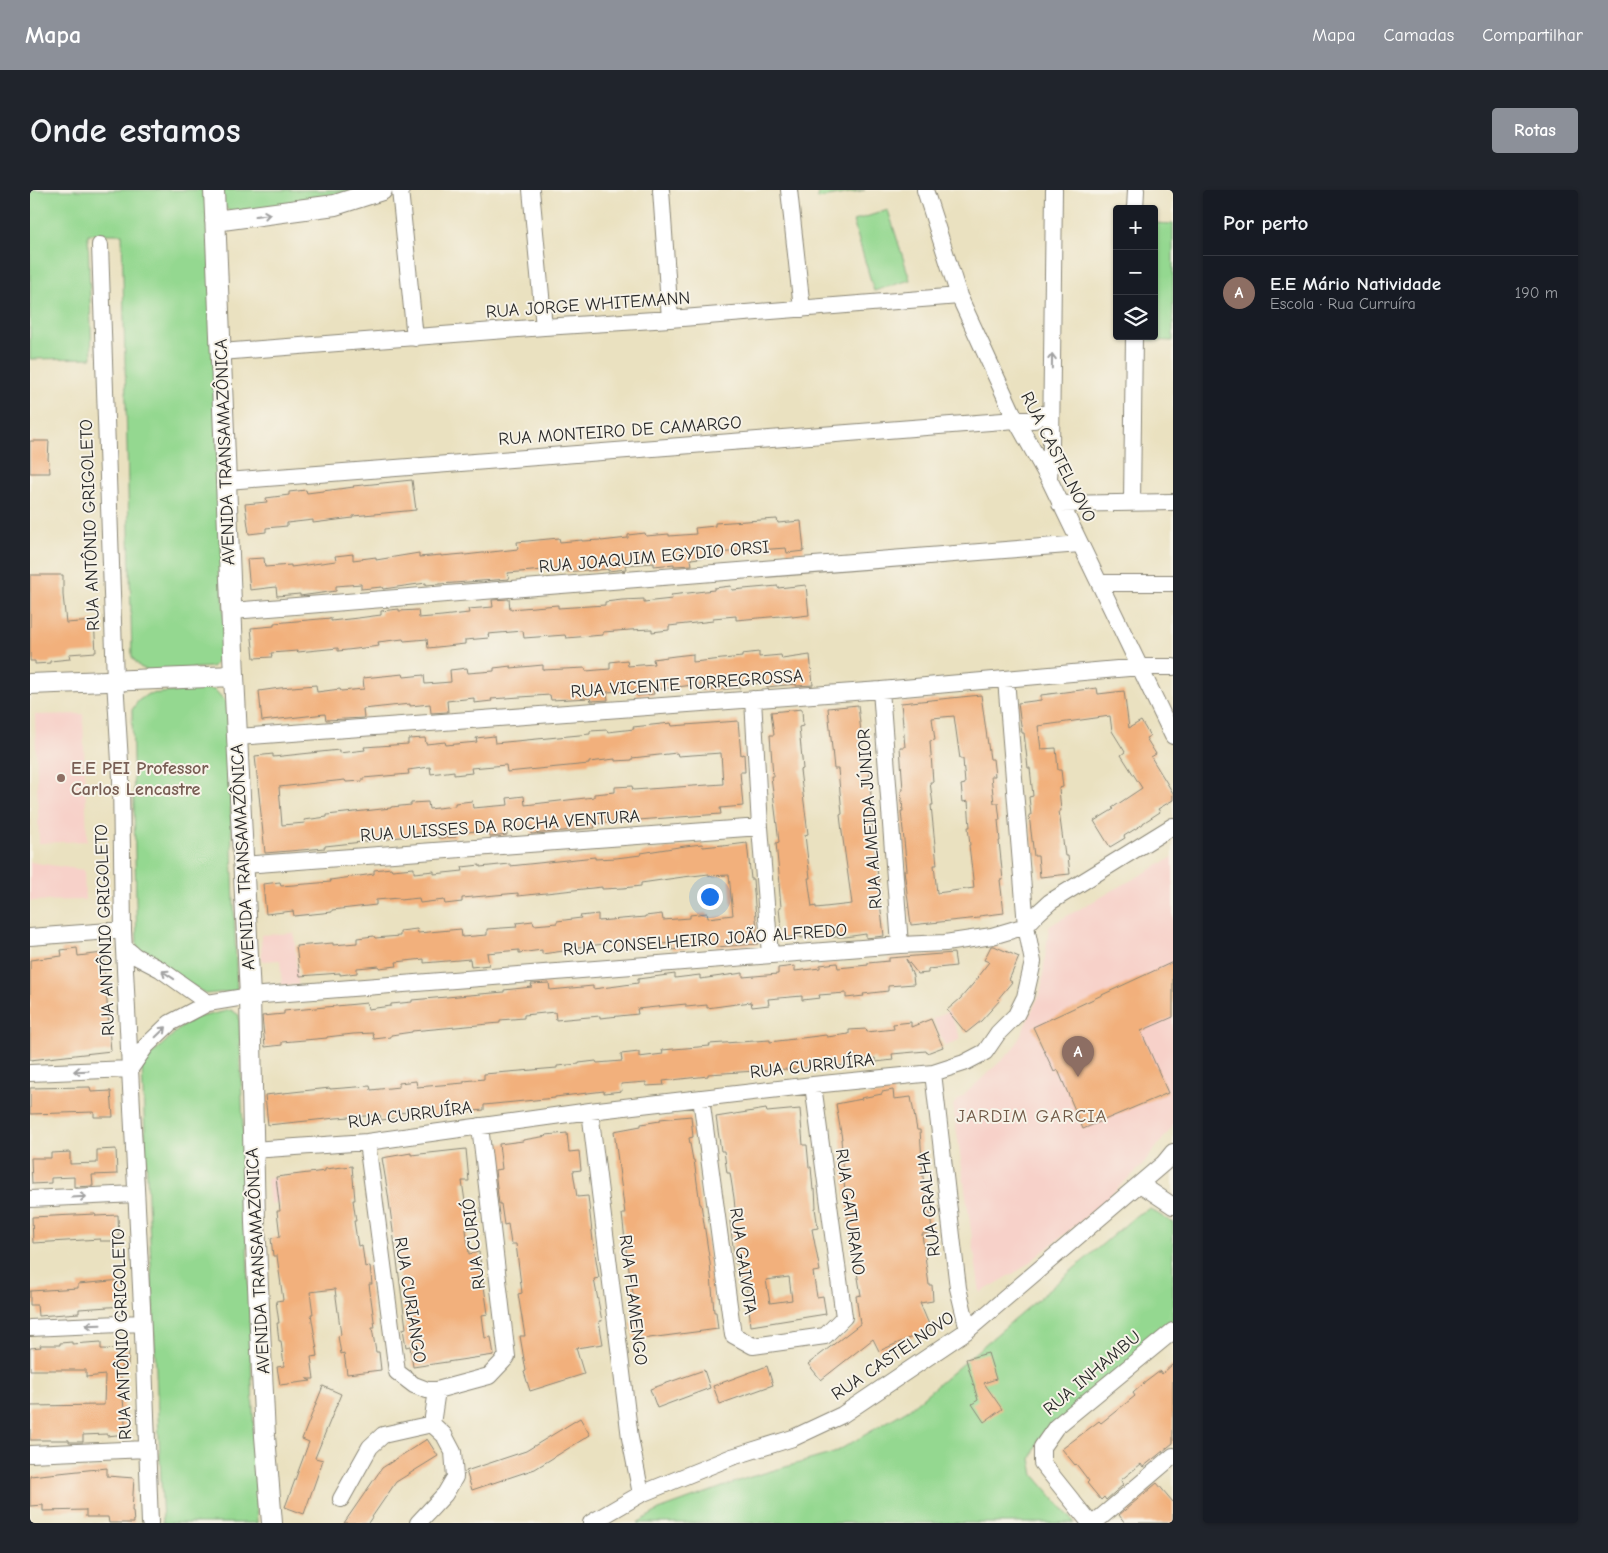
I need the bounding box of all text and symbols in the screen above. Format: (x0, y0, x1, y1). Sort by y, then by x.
text: Mapa (25, 21, 81, 49)
text: Mapa (1312, 25, 1355, 46)
text: Camadas (1383, 25, 1454, 46)
text: Compartilhar (1482, 25, 1583, 46)
button: Rotas (1492, 108, 1578, 153)
text: Onde estamos (30, 110, 241, 151)
map controls (1113, 205, 1158, 340)
button: + (1113, 205, 1158, 250)
one-way arrow (255, 210, 271, 220)
text: Por perto (1223, 211, 1308, 235)
button: − (1113, 250, 1158, 295)
text: E.E Mário Natividade (1270, 273, 1441, 295)
text: A (1235, 284, 1243, 302)
text: 190 m (1515, 284, 1558, 302)
street label: RUA JORGE WHITEMANN (485, 287, 691, 323)
button: layers (1113, 295, 1158, 340)
text: Escola · Rua Curruíra (1270, 295, 1416, 313)
street label: AVENIDA TRANSAMAZÔNICA (210, 338, 239, 566)
one-way arrow (1047, 353, 1056, 369)
street label: RUA CASTELNOVO (1016, 388, 1100, 526)
street label: RUA MONTEIRO DE CAMARGO (498, 412, 742, 450)
street label: RUA ANTÔNIO GRIGOLETO (75, 419, 104, 631)
street label: RUA JOAQUIM EGYDIO ORSI (538, 536, 770, 578)
street label: RUA VICENTE TORREGROSSA (570, 665, 804, 703)
street label: RUA ALMEIDA JÚNIOR (852, 728, 887, 910)
street label: AVENIDA TRANSAMAZÔNICA (226, 743, 259, 971)
place label: E.E PEI Professor Carlos Lencastre (71, 758, 209, 800)
marker: E.E PEI Professor Carlos Lencastre (55, 772, 67, 784)
street label: RUA ULISSES DA ROCHA VENTURA (359, 806, 641, 846)
street label: RUA ANTÔNIO GRIGOLETO (90, 824, 119, 1036)
your location (697, 884, 723, 910)
street label: RUA CONSELHEIRO JOÃO ALFREDO (562, 920, 848, 960)
one-way arrow (161, 970, 175, 980)
one-way arrow (155, 1025, 167, 1038)
pin: A (1062, 1036, 1094, 1077)
street label: RUA CURRUÍRA (749, 1048, 875, 1083)
one-way arrow (73, 1066, 89, 1075)
street label: RUA CURRUÍRA (347, 1096, 473, 1133)
district label: JARDIM GARCIA (956, 1105, 1108, 1127)
street label: AVENIDA TRANSAMAZÔNICA (241, 1147, 274, 1375)
street label: RUA GATURANO (831, 1147, 869, 1277)
street label: RUA GRALHA (913, 1150, 945, 1258)
one-way arrow (70, 1192, 86, 1202)
street label: RUA CURIÓ (457, 1197, 490, 1291)
street label: RUA GAIVOTA (725, 1206, 761, 1316)
street label: RUA ANTÔNIO GRIGOLETO (107, 1228, 136, 1440)
street label: RUA FLAMENGO (615, 1233, 651, 1367)
street label: RUA CURIANGO (390, 1235, 430, 1365)
street label: RUA CASTELNOVO (828, 1307, 958, 1405)
one-way arrow (86, 1321, 102, 1330)
street label: RUA INHAMBU (1039, 1326, 1145, 1420)

